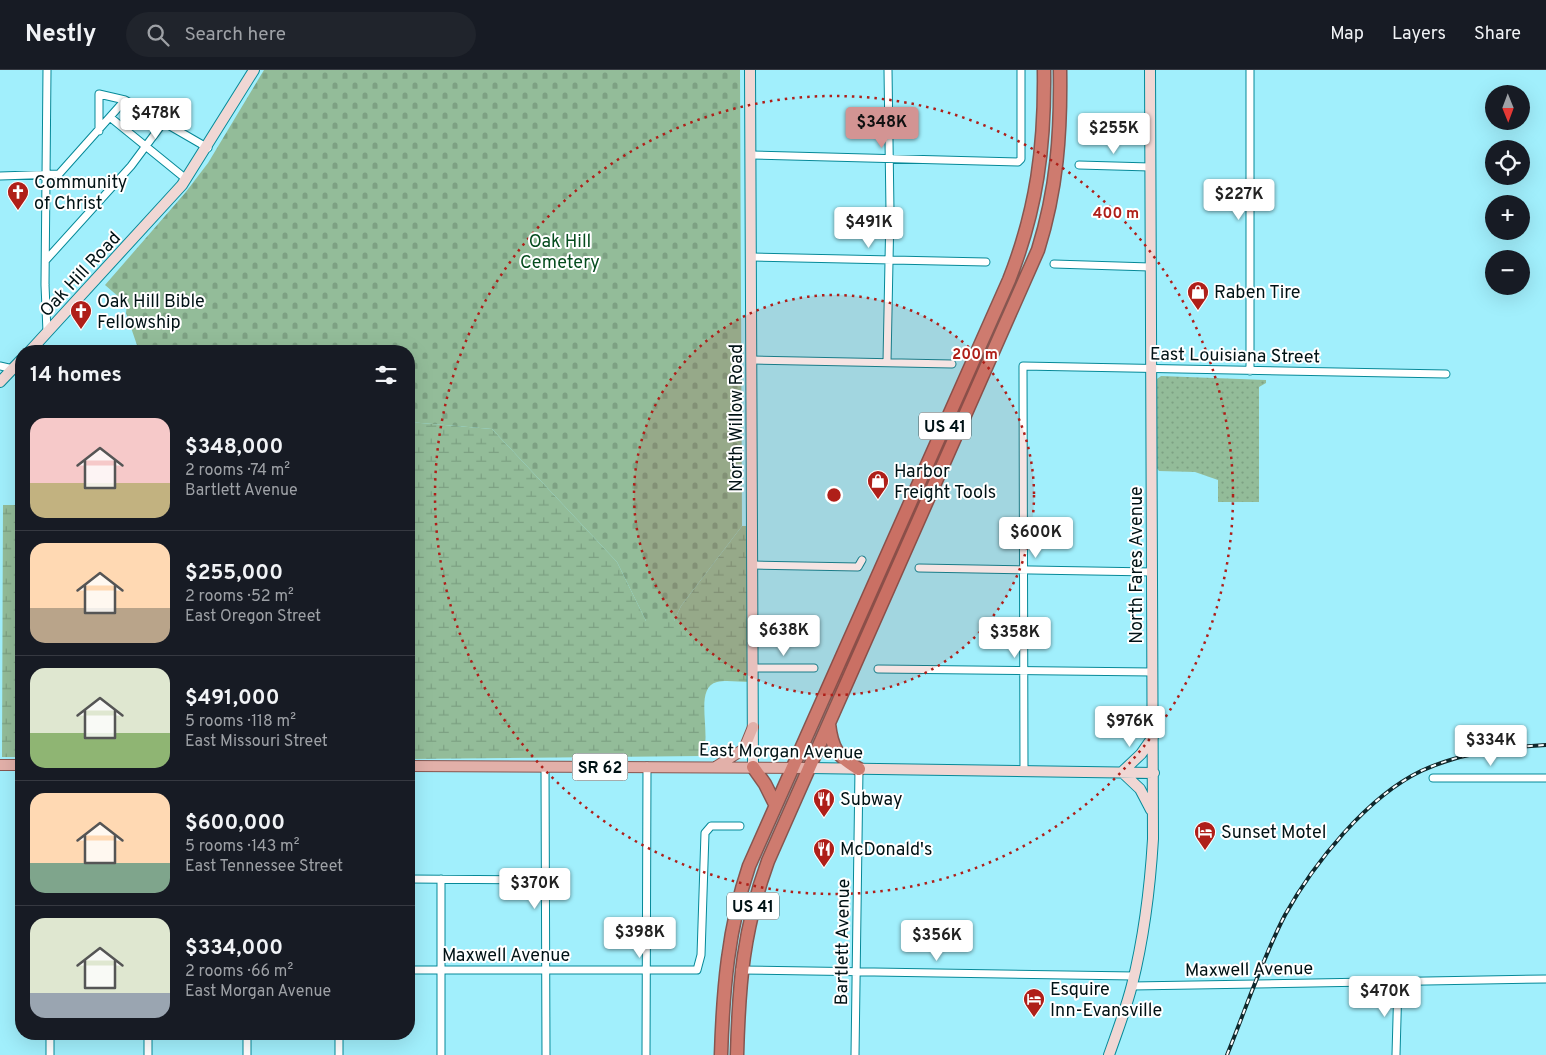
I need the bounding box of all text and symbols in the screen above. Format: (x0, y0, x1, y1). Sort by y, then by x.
search box (126, 12, 476, 57)
text: Nestly (25, 20, 96, 50)
icon: search (144, 21, 172, 49)
text: Search here (184, 23, 286, 47)
text: Map (1330, 23, 1364, 46)
text: Layers (1392, 23, 1446, 46)
text: Share (1474, 23, 1521, 46)
north arrow (1485, 85, 1530, 130)
map controls (1485, 85, 1530, 295)
pin: $478K (121, 98, 191, 140)
text: $478K (131, 104, 181, 124)
pin: $348K (847, 106, 917, 149)
pin: $255K (1079, 112, 1149, 155)
text: $348K (857, 113, 907, 133)
text: $255K (1089, 119, 1139, 139)
button: locate (1485, 140, 1530, 185)
place label: Community of Christ (34, 172, 127, 216)
pin: $227K (1204, 178, 1274, 221)
church icon: Community of Christ (6, 180, 30, 211)
text: $227K (1215, 185, 1263, 205)
button: + (1485, 195, 1530, 240)
text: 400 m (1093, 205, 1139, 224)
pin: $491K (834, 206, 904, 249)
text: $491K (845, 213, 893, 233)
street label: Oak Hill Road (36, 227, 127, 323)
park label: Oak Hill Cemetery (520, 231, 600, 275)
button: − (1485, 250, 1530, 295)
shop icon: Raben Tire (1186, 280, 1210, 311)
place label: Raben Tire (1214, 282, 1300, 305)
place label: Oak Hill Bible Fellowship (97, 291, 205, 335)
church icon: Oak Hill Bible Fellowship (69, 299, 93, 330)
street label: North Willow Road (726, 344, 749, 492)
street label: East Louisiana Street (1150, 344, 1320, 369)
text: 200 m (952, 346, 998, 365)
icon: filters (372, 361, 400, 389)
text: 14 homes (30, 362, 122, 389)
road number: US 41 (919, 412, 971, 440)
text: $348,000 (185, 434, 283, 461)
icon: home (70, 438, 130, 498)
text: 2 rooms · 74 m² (185, 461, 290, 481)
place label: Harbor Freight Tools (894, 461, 996, 505)
shop icon: Harbor Freight Tools (866, 469, 890, 500)
text: Bartlett Avenue (185, 481, 298, 501)
centre of rings (825, 486, 843, 504)
street label: North Fares Avenue (1126, 486, 1149, 644)
pin: $600K (1001, 516, 1071, 559)
text: $600K (1010, 523, 1062, 543)
text: $255,000 (185, 560, 283, 587)
icon: home (70, 563, 130, 623)
text: 2 rooms · 52 m² (185, 587, 294, 607)
text: East Oregon Street (185, 607, 321, 627)
pin: $638K (749, 614, 819, 657)
pin: $358K (980, 616, 1050, 659)
text: $638K (759, 621, 809, 641)
text: $358K (990, 623, 1040, 643)
text: $491,000 (185, 685, 280, 712)
icon: home (70, 688, 130, 748)
pin: $976K (1095, 706, 1165, 748)
text: 5 rooms · 118 m² (185, 712, 296, 732)
text: $976K (1106, 712, 1154, 732)
pin: $334K (1456, 724, 1526, 767)
text: $334K (1466, 731, 1516, 751)
text: East Missouri Street (185, 732, 328, 752)
street label: East Morgan Avenue (699, 740, 863, 765)
road number: SR 62 (572, 754, 628, 780)
restaurant icon: Subway (812, 787, 836, 818)
place label: Subway (840, 789, 903, 812)
text: $600,000 (185, 810, 285, 837)
icon: home (70, 813, 130, 873)
hotel icon: Sunset Motel (1193, 820, 1217, 851)
place label: Sunset Motel (1221, 822, 1326, 845)
text: 5 rooms · 143 m² (185, 837, 299, 857)
restaurant icon: McDonald's (812, 837, 836, 868)
place label: McDonald's (840, 839, 932, 862)
text: East Tennessee Street (185, 857, 343, 877)
pin: $370K (500, 868, 570, 910)
text: $370K (510, 874, 560, 894)
street label: Bartlett Avenue (831, 879, 856, 1006)
road number: US 41 (727, 892, 779, 919)
pin: $398K (605, 916, 675, 959)
pin: $356K (902, 920, 972, 962)
text: $398K (615, 923, 665, 943)
text: $356K (912, 926, 962, 946)
text: $334,000 (185, 935, 283, 962)
icon: home (70, 938, 130, 998)
street label: Maxwell Avenue (442, 945, 570, 968)
street label: Maxwell Avenue (1185, 958, 1313, 983)
text: 2 rooms · 66 m² (185, 962, 293, 982)
pin: $470K (1350, 976, 1420, 1018)
place label: Esquire Inn-Evansville (1050, 979, 1162, 1023)
text: East Morgan Avenue (185, 982, 331, 1002)
text: $470K (1360, 982, 1410, 1002)
hotel icon: Esquire Inn-Evansville (1022, 987, 1046, 1018)

